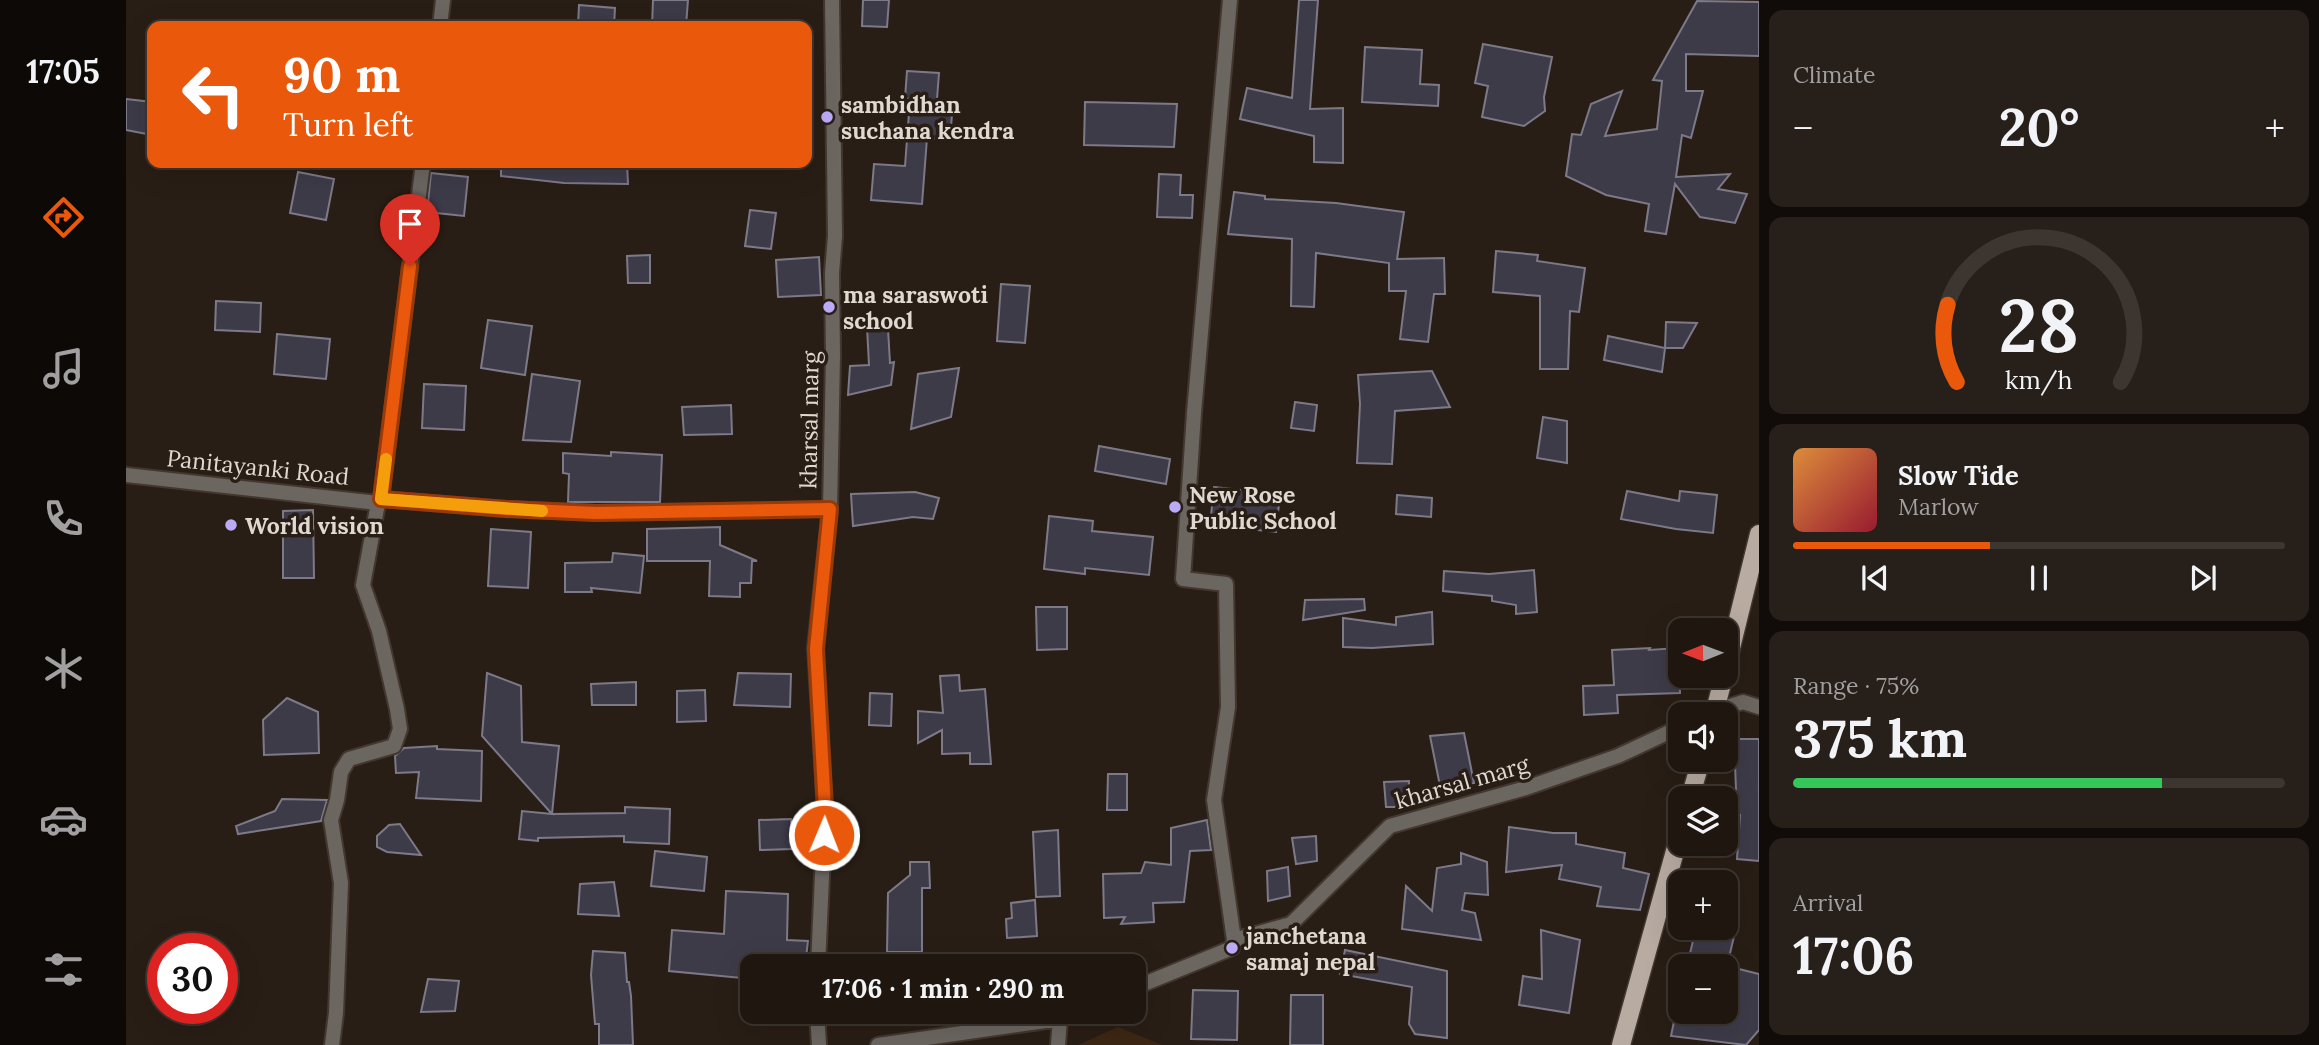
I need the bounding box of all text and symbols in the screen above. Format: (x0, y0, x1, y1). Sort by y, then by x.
text: 90 m (283, 43, 400, 105)
icon: left (168, 49, 259, 140)
text: 17:05 (26, 51, 100, 92)
text: Climate (1793, 60, 1875, 89)
place label: sambidhan suchana kendra (841, 90, 1014, 145)
text: 20° (1999, 94, 2079, 160)
text: Turn left (283, 104, 413, 145)
text: − (1793, 104, 1813, 152)
text: + (2265, 104, 2285, 152)
marker: sambidhan suchana kendra (819, 109, 835, 125)
icon: directions (39, 193, 88, 242)
pin (380, 194, 440, 266)
icon: arrive (391, 205, 429, 243)
text: 28 (1999, 279, 2079, 372)
place label: ma saraswoti school (843, 280, 988, 335)
marker: ma saraswoti school (821, 299, 837, 315)
icon: music (39, 344, 88, 393)
street label: kharsal marg (793, 350, 825, 489)
text: km/h (2005, 363, 2073, 395)
street label: Panitayanki Road (165, 443, 351, 491)
text: Slow Tide (1898, 459, 2019, 492)
place label: New Rose Public School (1189, 480, 1337, 535)
text: Marlow (1898, 492, 1979, 521)
icon: phone (39, 494, 88, 543)
marker: New Rose Public School (1167, 499, 1183, 515)
place label: World vision (245, 511, 384, 540)
marker: World vision (223, 517, 239, 533)
icon: previous (1856, 559, 1894, 597)
icon: pause (2020, 559, 2058, 597)
icon: next (2184, 559, 2222, 597)
north arrow (1668, 618, 1738, 688)
map controls (1668, 618, 1738, 1024)
icon: climate (39, 644, 88, 693)
text: Range · 75% (1793, 671, 1919, 700)
button: sound (1668, 702, 1738, 772)
text: 375 km (1793, 705, 1967, 771)
street label: kharsal marg (1392, 749, 1533, 815)
button: layers (1668, 786, 1738, 856)
icon: car (39, 795, 88, 844)
position arrow (787, 798, 861, 872)
button: + (1668, 870, 1738, 940)
text: Arrival (1793, 888, 1863, 917)
place label: janchetana samaj nepal (1243, 921, 1376, 976)
text: 17:06 (1793, 922, 1914, 988)
speed limit sign: 30 (147, 933, 238, 1024)
marker: janchetana samaj nepal (1224, 940, 1240, 956)
icon: filters (39, 945, 88, 994)
button: − (1668, 954, 1738, 1024)
text: 17:06 · 1 min · 290 m (822, 972, 1064, 1005)

